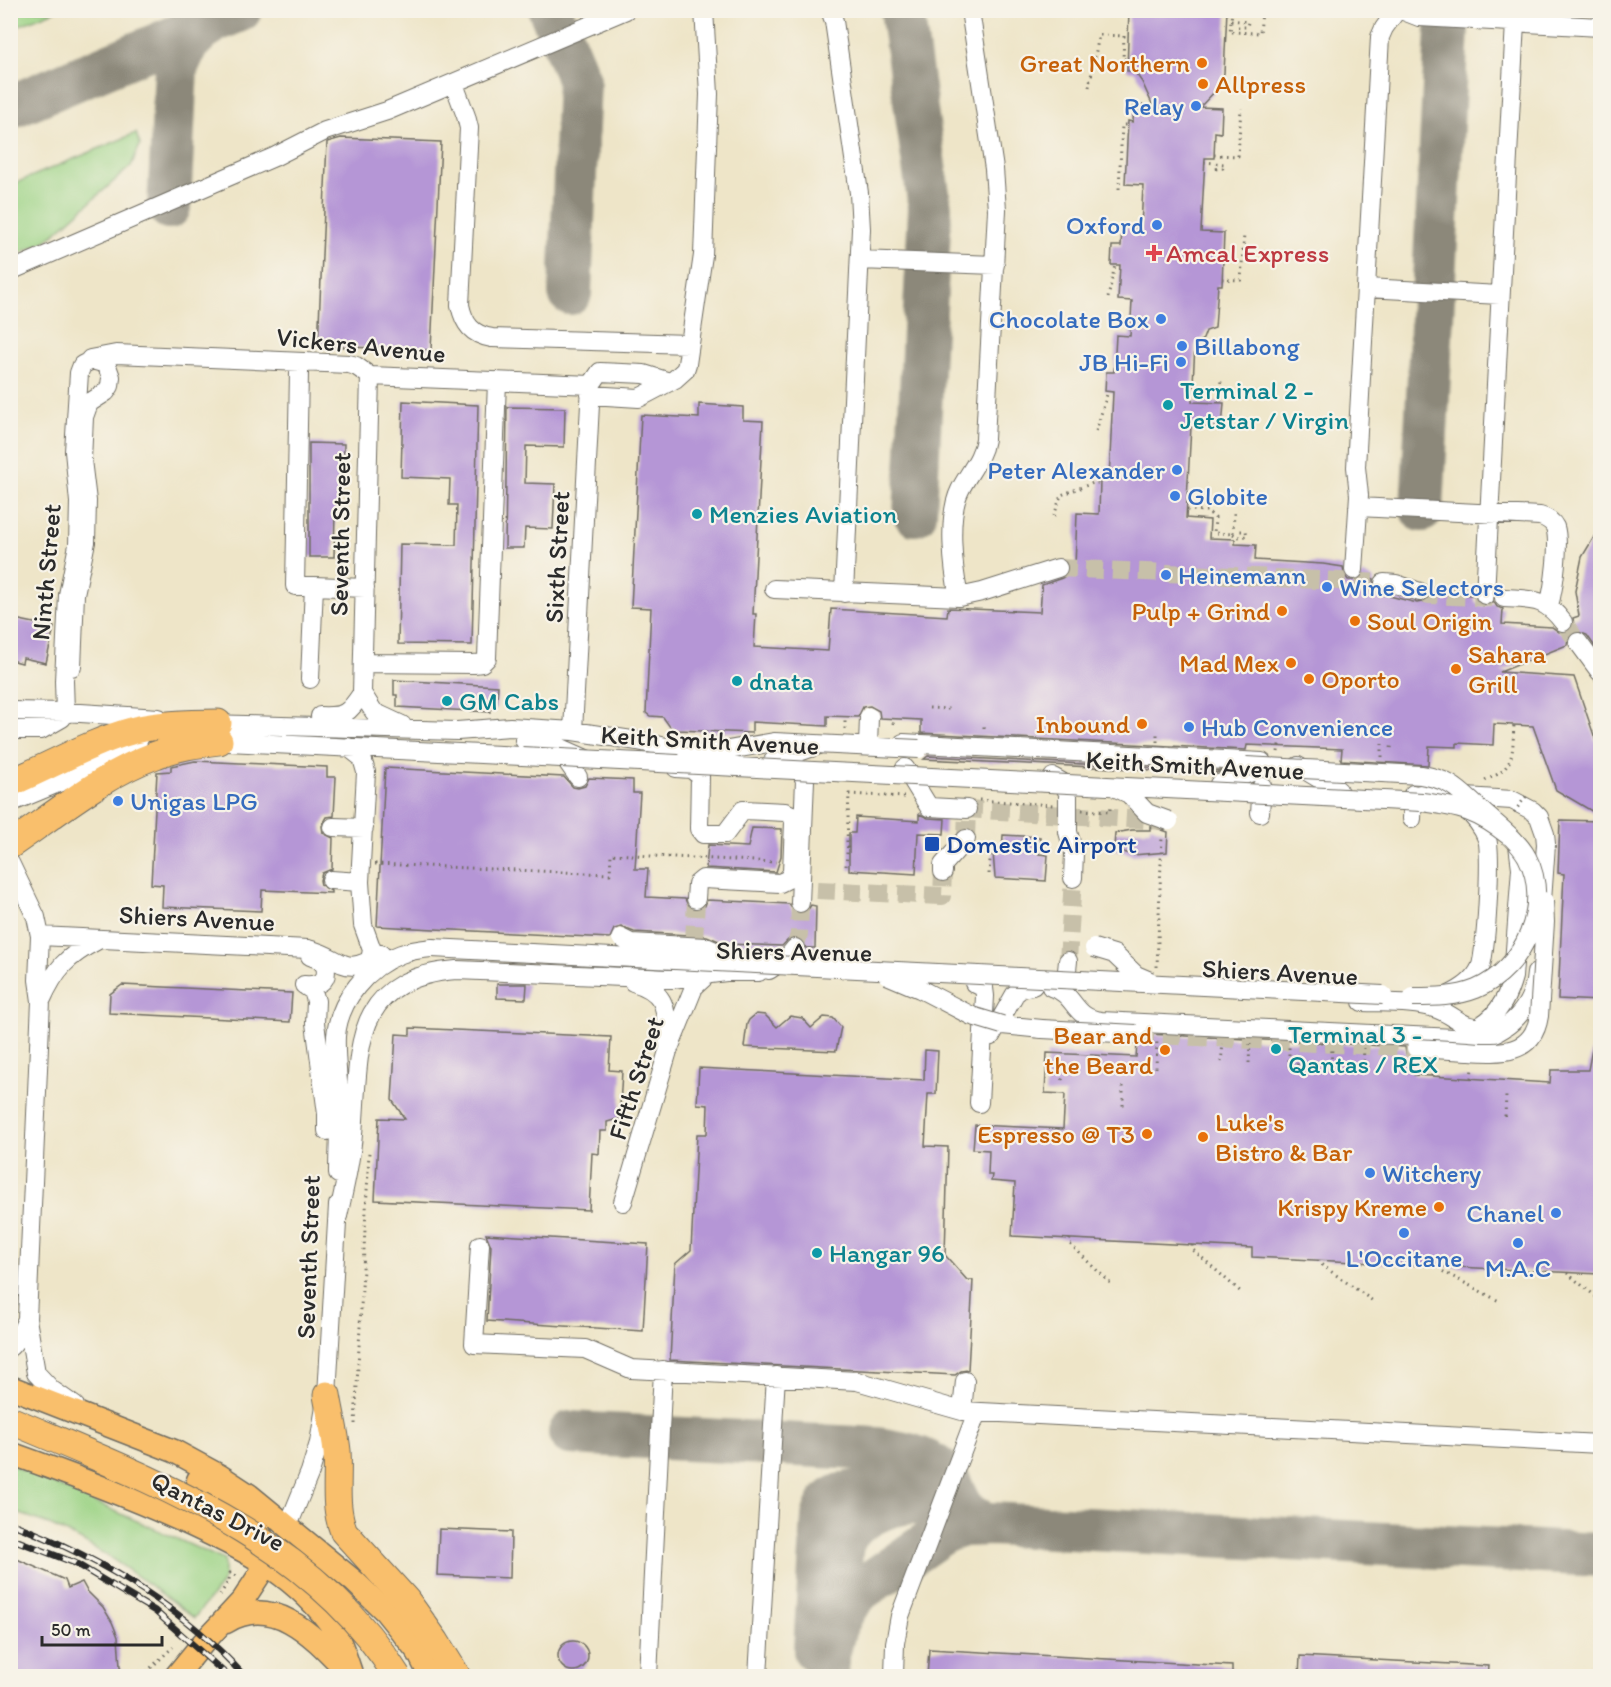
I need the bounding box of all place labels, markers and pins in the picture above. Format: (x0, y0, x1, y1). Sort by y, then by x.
place label: Great Northern (1019, 47, 1190, 79)
marker: Great Northern (1195, 56, 1209, 70)
place label: Allpress (1215, 68, 1306, 100)
marker: Allpress (1196, 77, 1210, 91)
place label: Relay (1124, 90, 1184, 122)
marker: Relay (1189, 99, 1203, 113)
place label: Oxford (1066, 209, 1146, 241)
marker: Oxford (1150, 218, 1164, 232)
place label: Amcal Express (1166, 237, 1329, 269)
marker: Amcal Express (1147, 246, 1161, 260)
place label: Chocolate Box (989, 303, 1149, 335)
marker: Chocolate Box (1154, 312, 1168, 326)
place label: Billabong (1194, 330, 1300, 362)
marker: Billabong (1175, 339, 1189, 353)
place label: JB Hi-Fi (1079, 346, 1169, 378)
marker: JB Hi-Fi (1174, 355, 1188, 369)
place label: Terminal 2 - Jetstar / Virgin (1180, 374, 1349, 436)
marker: Terminal 2 - Jetstar / Virgin (1161, 398, 1175, 412)
place label: Peter Alexander (987, 454, 1166, 486)
marker: Peter Alexander (1170, 463, 1184, 477)
place label: Globite (1187, 480, 1268, 512)
marker: Globite (1168, 489, 1182, 503)
place label: Menzies Aviation (709, 498, 897, 530)
marker: Menzies Aviation (690, 507, 704, 521)
place label: Heinemann (1178, 559, 1306, 591)
marker: Heinemann (1159, 568, 1173, 582)
place label: Wine Selectors (1339, 571, 1504, 603)
marker: Wine Selectors (1320, 580, 1334, 594)
place label: Pulp + Grind (1131, 595, 1270, 627)
marker: Pulp + Grind (1275, 604, 1289, 618)
place label: Soul Origin (1367, 605, 1493, 637)
marker: Soul Origin (1348, 614, 1362, 628)
place label: Sahara Grill (1468, 638, 1547, 700)
place label: Mad Mex (1179, 647, 1279, 679)
marker: Mad Mex (1284, 656, 1298, 670)
marker: Sahara Grill (1449, 662, 1463, 676)
place label: Oporto (1321, 663, 1400, 695)
place label: dnata (749, 665, 814, 697)
marker: Oporto (1302, 672, 1316, 686)
marker: dnata (730, 674, 744, 688)
place label: GM Cabs (459, 685, 559, 717)
marker: GM Cabs (440, 694, 454, 708)
place label: Inbound (1035, 708, 1131, 740)
place label: Hub Convenience (1201, 711, 1393, 743)
marker: Inbound (1135, 717, 1149, 731)
marker: Hub Convenience (1182, 720, 1196, 734)
place label: Unigas LPG (130, 785, 258, 817)
marker: Unigas LPG (111, 794, 125, 808)
place label: Domestic Airport (946, 828, 1137, 860)
marker: Domestic Airport (923, 835, 941, 853)
place label: Terminal 3 - Qantas / REX (1288, 1018, 1438, 1080)
place label: Bear and the Beard (1044, 1019, 1154, 1081)
marker: Terminal 3 - Qantas / REX (1269, 1042, 1283, 1056)
marker: Bear and the Beard (1158, 1043, 1172, 1057)
place label: Luke's Bistro & Bar (1215, 1106, 1353, 1168)
place label: Espresso @ T3 (977, 1118, 1135, 1150)
marker: Espresso @ T3 (1140, 1127, 1154, 1141)
marker: Luke's Bistro & Bar (1196, 1130, 1210, 1144)
place label: Witchery (1382, 1157, 1481, 1189)
marker: Witchery (1363, 1166, 1377, 1180)
place label: Krispy Kreme (1277, 1191, 1427, 1223)
place label: Chanel (1466, 1197, 1544, 1229)
marker: Krispy Kreme (1432, 1200, 1446, 1214)
marker: Chanel (1549, 1206, 1563, 1220)
marker: L'Occitane (1397, 1226, 1411, 1240)
marker: M.A.C (1511, 1236, 1525, 1250)
place label: Hangar 96 (829, 1237, 945, 1269)
place label: L'Occitane (1345, 1242, 1463, 1274)
marker: Hangar 96 (810, 1246, 824, 1260)
place label: M.A.C (1485, 1252, 1551, 1284)

